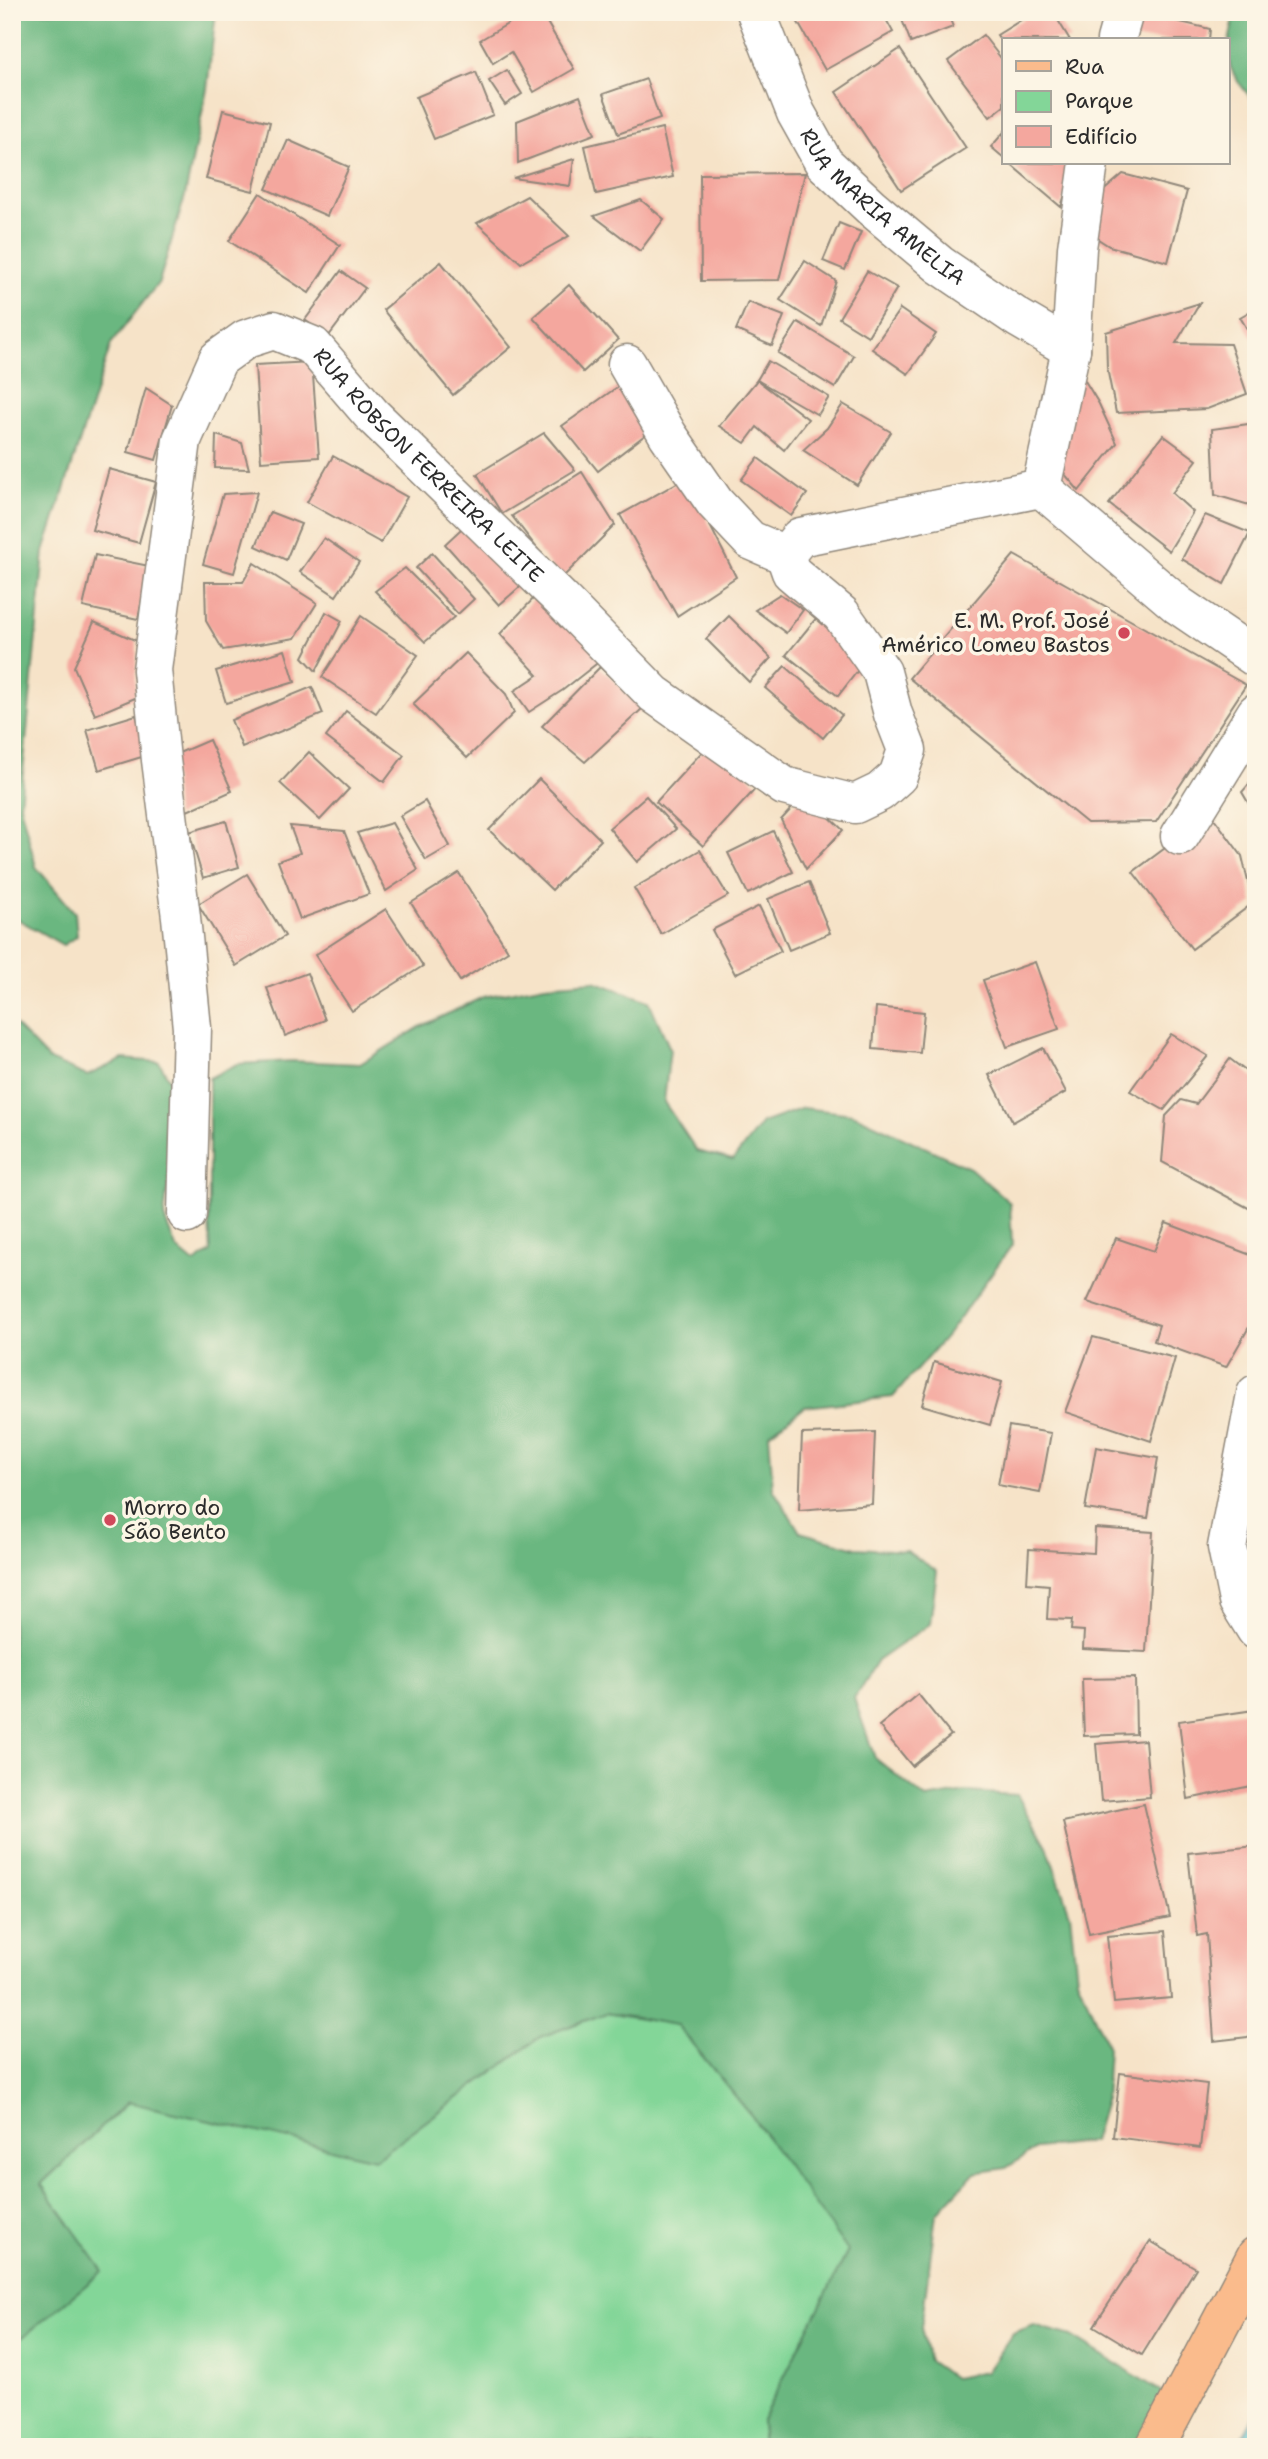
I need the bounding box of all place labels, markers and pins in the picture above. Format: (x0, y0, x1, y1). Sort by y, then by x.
place label: E. M. Prof. José Américo Lomeu Bastos (881, 607, 1110, 659)
marker: E. M. Prof. José Américo Lomeu Bastos (1116, 625, 1132, 641)
place label: Morro do São Bento (124, 1494, 226, 1546)
marker: Morro do São Bento (102, 1512, 118, 1528)

